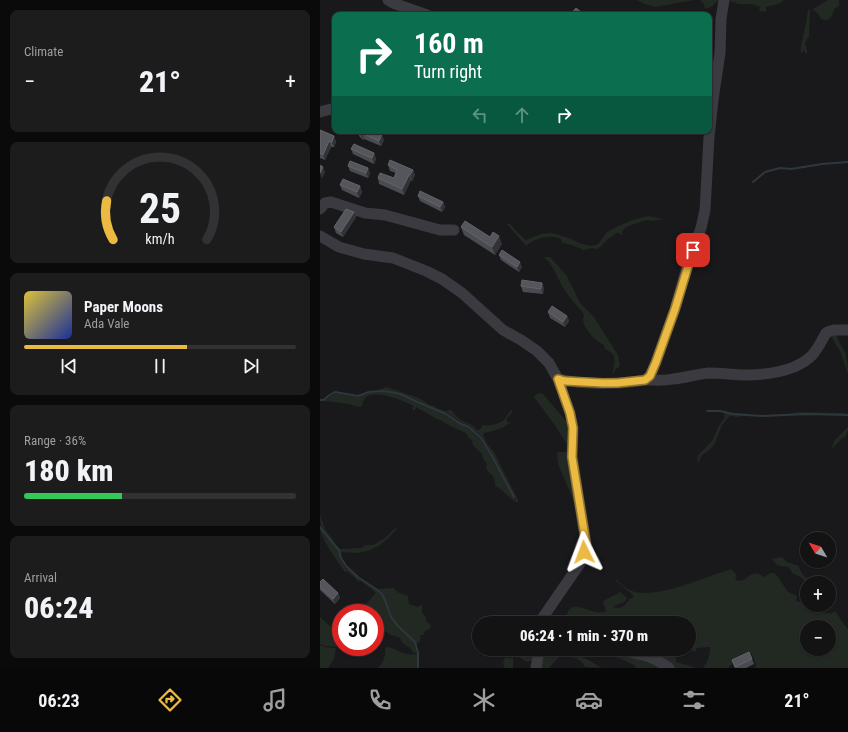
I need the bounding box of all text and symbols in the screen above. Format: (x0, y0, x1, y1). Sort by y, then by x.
text: 160 m (414, 27, 484, 60)
icon: right (348, 28, 400, 80)
text: Climate (24, 44, 63, 59)
text: Turn right (414, 61, 482, 82)
text: 21° (139, 64, 181, 99)
text: − (24, 69, 35, 94)
text: + (285, 69, 296, 94)
icon: left (469, 104, 491, 126)
icon: ahead (511, 104, 533, 126)
icon: right (553, 104, 575, 126)
text: 25 (139, 184, 181, 233)
text: km/h (145, 231, 175, 247)
pin (676, 233, 710, 267)
icon: arrive (682, 239, 704, 261)
text: Paper Moons (84, 298, 163, 316)
text: Ada Vale (84, 316, 129, 331)
icon: previous (58, 355, 80, 377)
icon: pause (149, 355, 171, 377)
icon: next (240, 355, 262, 377)
text: Range · 36% (24, 433, 86, 448)
text: 180 km (24, 453, 113, 488)
position arrow (563, 531, 605, 573)
north arrow (800, 532, 836, 568)
map controls (800, 532, 836, 656)
text: Arrival (24, 570, 57, 585)
button: + (800, 576, 836, 612)
text: 06:24 (24, 590, 93, 625)
speed limit sign: 30 (332, 604, 384, 656)
button: − (800, 620, 836, 656)
text: 06:24 · 1 min · 370 m (520, 627, 648, 645)
icon: directions (156, 686, 184, 714)
icon: music (261, 686, 289, 714)
icon: phone (366, 686, 394, 714)
icon: climate (470, 686, 498, 714)
icon: car (575, 686, 603, 714)
icon: filters (680, 686, 708, 714)
text: 06:23 (38, 690, 80, 711)
text: 21° (784, 690, 810, 711)

